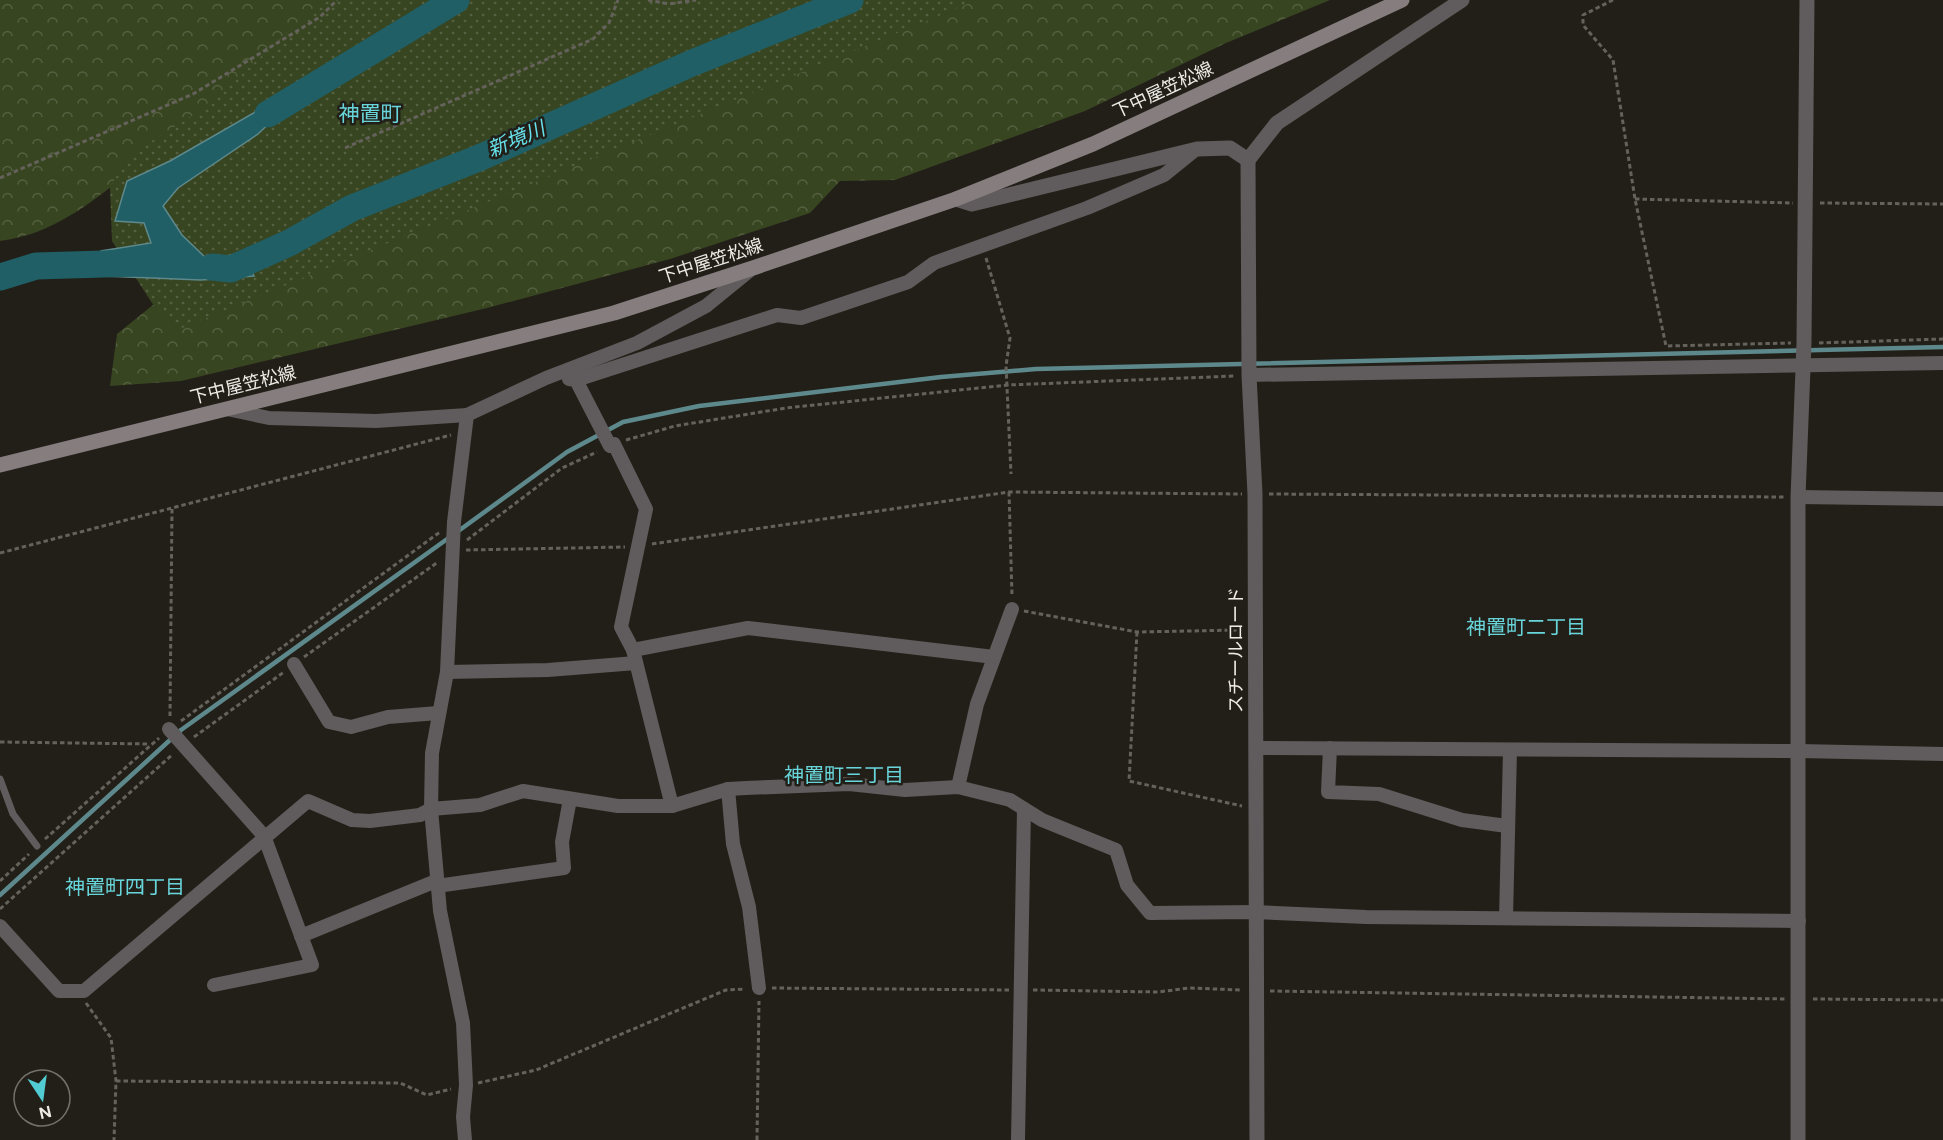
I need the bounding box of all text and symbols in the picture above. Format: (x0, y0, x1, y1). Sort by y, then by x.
street label: 下中屋笠松線 (1109, 57, 1217, 123)
district label: 神置町 (339, 101, 402, 126)
water label: 新境川 (484, 115, 550, 162)
street label: 下中屋笠松線 (656, 234, 766, 288)
street label: 下中屋笠松線 (188, 361, 298, 409)
street label: スチールロード (1225, 587, 1247, 713)
district label: 神置町二丁目 (1466, 615, 1586, 639)
district label: 神置町三丁目 (784, 763, 904, 787)
district label: 神置町四丁目 (65, 875, 185, 899)
north arrow (12, 1068, 72, 1128)
text: N (37, 1101, 53, 1123)

